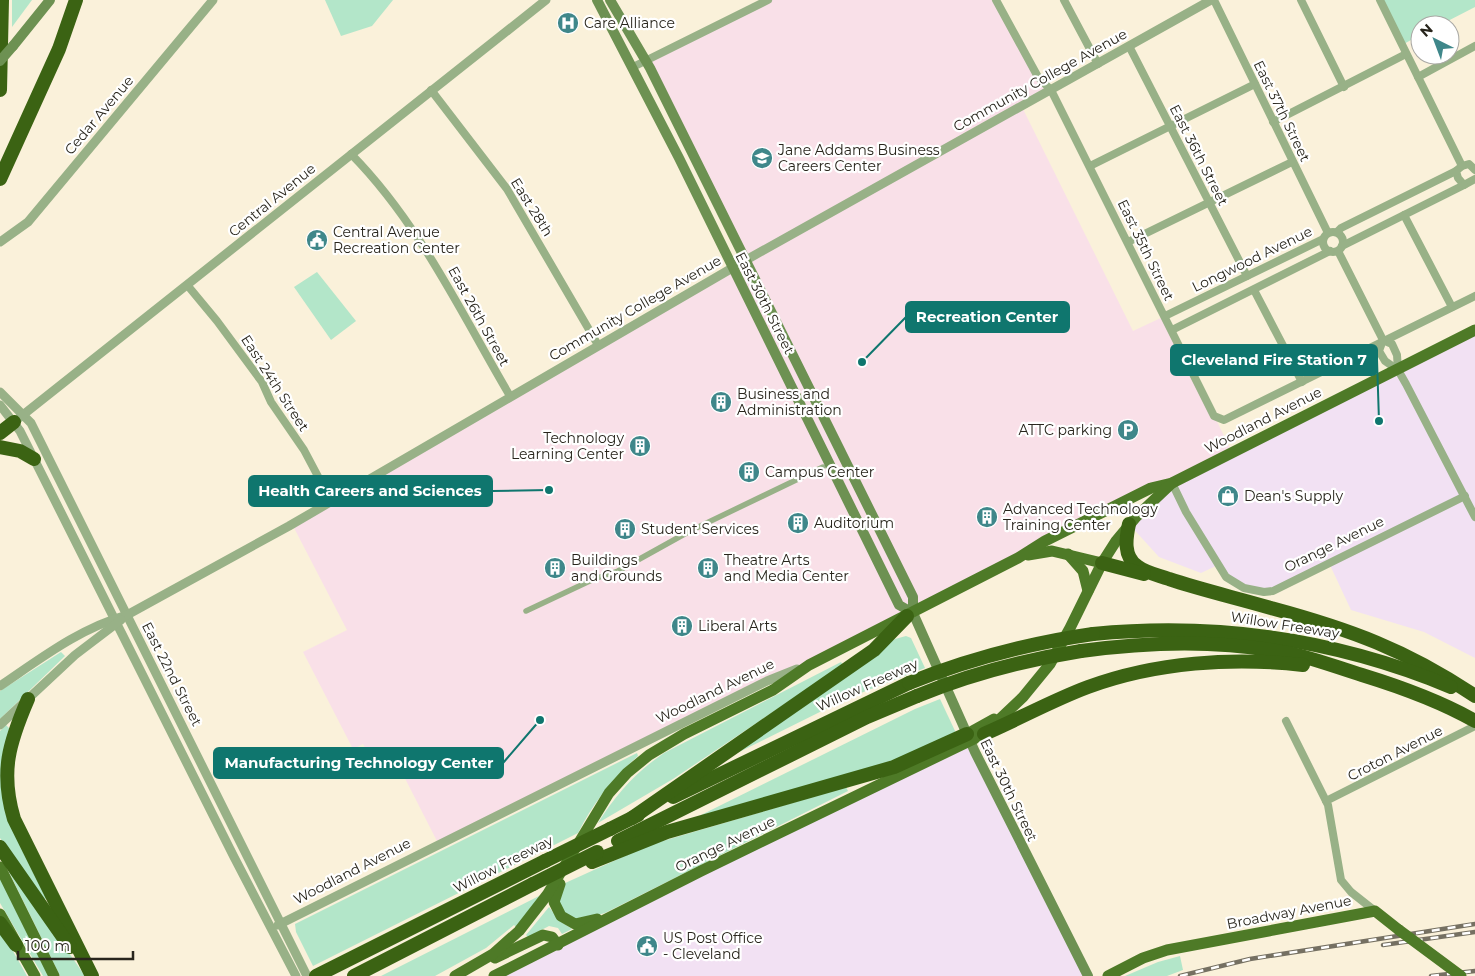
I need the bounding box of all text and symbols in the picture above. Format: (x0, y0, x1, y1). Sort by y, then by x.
hospital icon: Care Alliance (556, 11, 580, 35)
place label: Care Alliance (584, 14, 675, 32)
north arrow (1410, 15, 1460, 65)
text: N (1416, 20, 1437, 41)
street label: Community College Avenue (950, 25, 1130, 135)
street label: East 37th Street (1250, 57, 1314, 165)
street label: Cedar Avenue (61, 72, 137, 158)
street label: East 36th Street (1166, 101, 1232, 209)
place label: Jane Addams Business Careers Center (777, 141, 940, 175)
school or university icon: Jane Addams Business Careers Center (750, 146, 774, 170)
street label: Central Avenue (225, 159, 319, 241)
street label: East 28th (507, 174, 557, 240)
street label: East 35th Street (1114, 196, 1178, 304)
street label: Longwood Avenue (1189, 222, 1315, 296)
place label: Central Avenue Recreation Center (333, 223, 460, 257)
public building icon: Central Avenue Recreation Center (305, 228, 329, 252)
street label: East 30th Street (732, 249, 799, 357)
street label: Community College Avenue (546, 251, 724, 365)
street label: East 26th Street (444, 263, 514, 369)
callout: Recreation Center (906, 302, 1069, 332)
text: Recreation Center (916, 307, 1059, 326)
street label: East 24th Street (237, 331, 313, 435)
callout: Cleveland Fire Station 7 (1171, 345, 1377, 375)
text: Cleveland Fire Station 7 (1181, 350, 1367, 369)
street label: Woodland Avenue (1201, 383, 1325, 457)
place label: Business and Administration (737, 385, 842, 419)
building icon: Business and Administration (709, 390, 733, 414)
parking icon: ATTC parking (1116, 418, 1140, 442)
place label: ATTC parking (1018, 421, 1112, 439)
place label: Technology Learning Center (511, 429, 624, 463)
building icon: Technology Learning Center (628, 434, 652, 458)
building icon: Campus Center (737, 460, 761, 484)
place label: Campus Center (765, 463, 875, 481)
callout: Health Careers and Sciences (249, 476, 492, 506)
text: Health Careers and Sciences (258, 481, 482, 500)
shop icon: Dean's Supply (1216, 484, 1240, 508)
place label: Dean's Supply (1244, 487, 1344, 505)
place label: Advanced Technology Training Center (1003, 500, 1158, 534)
building icon: Advanced Technology Training Center (975, 505, 999, 529)
building icon: Auditorium (786, 511, 810, 535)
street label: Orange Avenue (1281, 512, 1387, 576)
place label: Auditorium (814, 514, 894, 532)
building icon: Student Services (613, 517, 637, 541)
place label: Student Services (641, 520, 759, 538)
place label: Buildings and Grounds (571, 551, 662, 585)
place label: Theatre Arts and Media Center (724, 551, 849, 585)
building icon: Buildings and Grounds (543, 556, 567, 580)
building icon: Theatre Arts and Media Center (696, 556, 720, 580)
street label: Willow Freeway (1229, 608, 1341, 643)
building icon: Liberal Arts (670, 614, 694, 638)
place label: Liberal Arts (698, 617, 777, 635)
street label: East 22nd Street (138, 619, 206, 729)
street label: Willow Freeway (813, 654, 921, 716)
street label: Woodland Avenue (653, 655, 777, 727)
street label: Croton Avenue (1344, 721, 1446, 785)
street label: East 30th Street (976, 736, 1042, 845)
callout: Manufacturing Technology Center (214, 748, 503, 778)
text: Manufacturing Technology Center (224, 753, 494, 772)
street label: Orange Avenue (672, 812, 778, 876)
street label: Willow Freeway (450, 831, 556, 897)
street label: Woodland Avenue (290, 834, 414, 908)
street label: Broadway Avenue (1225, 891, 1353, 933)
scale bar (18, 928, 132, 960)
place label: US Post Office - Cleveland (663, 929, 762, 963)
public building icon: US Post Office - Cleveland (635, 934, 659, 958)
text: 100 m (25, 936, 70, 955)

